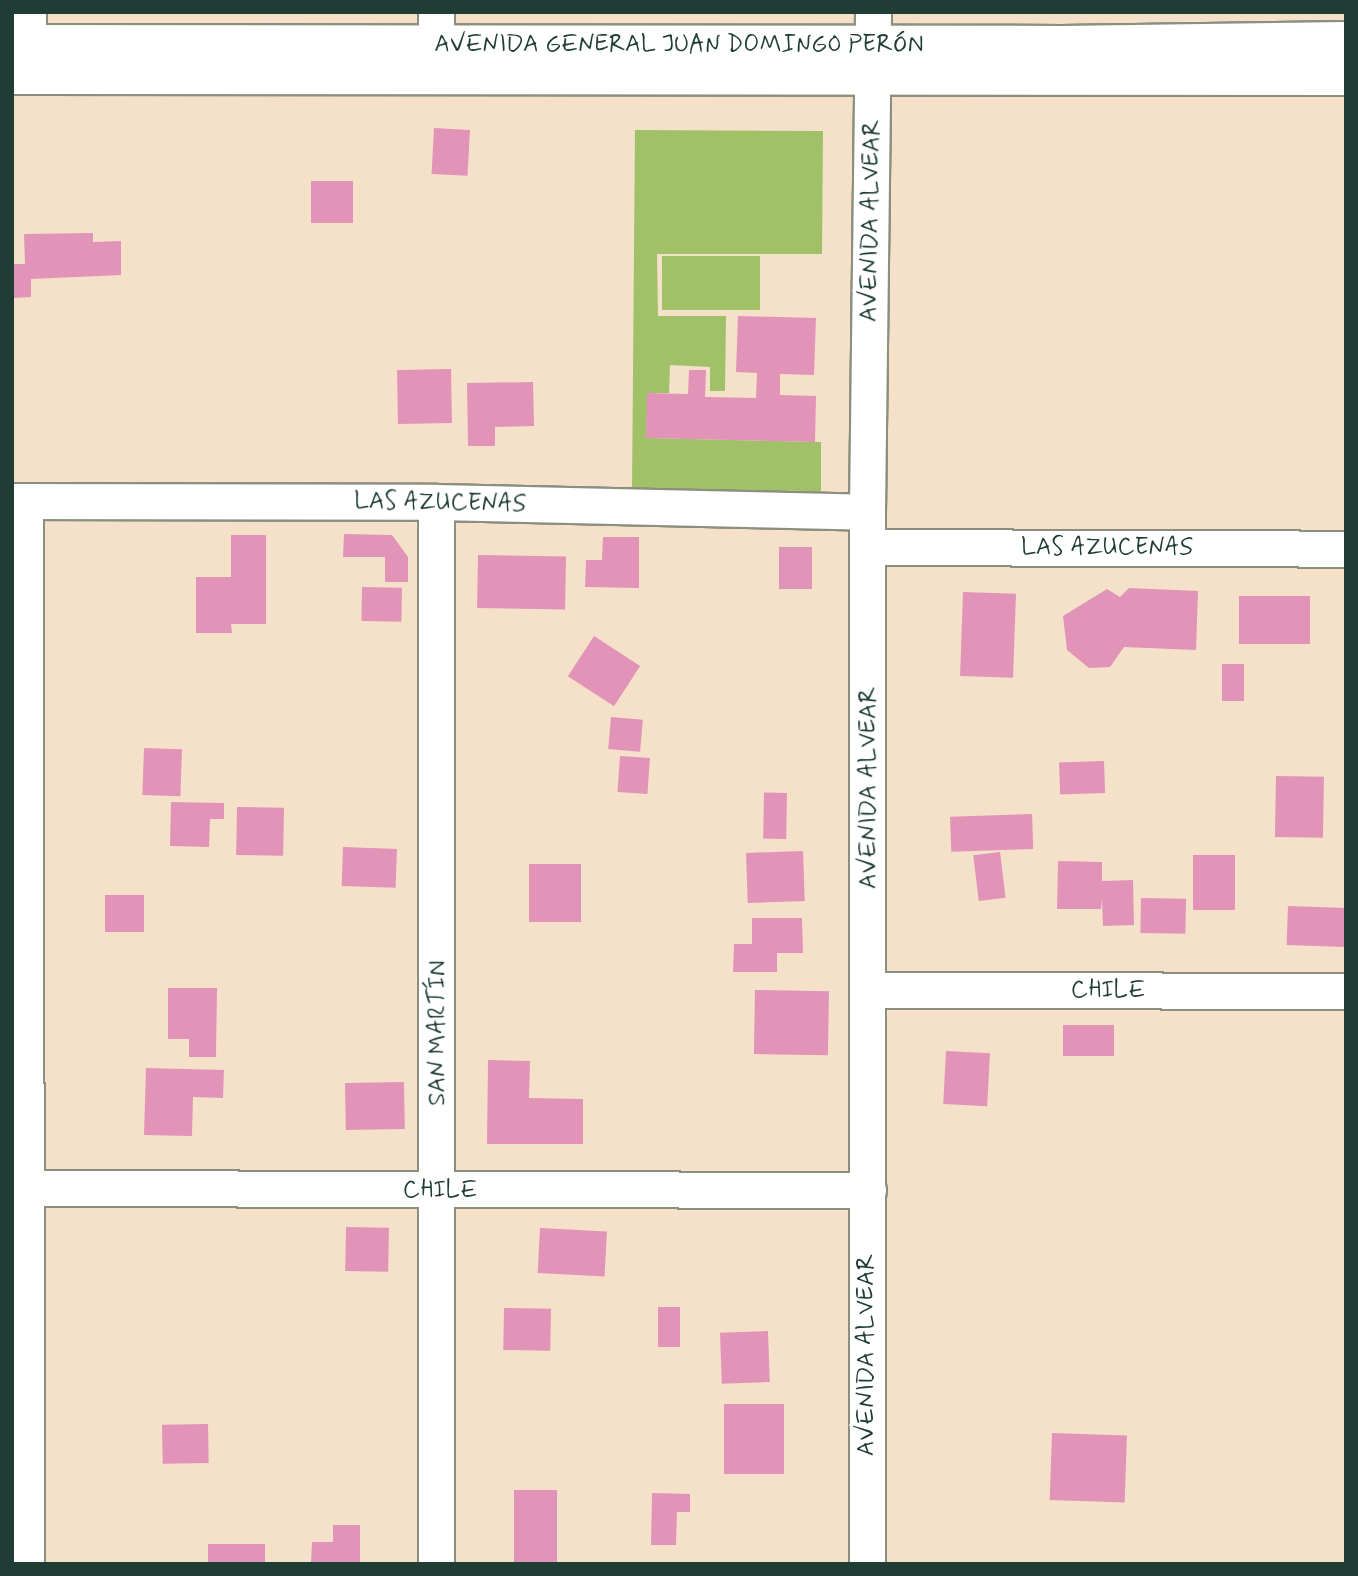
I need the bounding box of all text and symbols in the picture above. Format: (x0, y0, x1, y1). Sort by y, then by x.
street label: AVENIDA GENERAL JUAN DOMINGO PERÓN (435, 31, 923, 59)
street label: AVENIDA ALVEAR (855, 118, 887, 324)
street label: LAS AZUCENAS (355, 487, 525, 519)
street label: LAS AZUCENAS (1022, 534, 1192, 562)
street label: AVENIDA ALVEAR (855, 685, 883, 891)
street label: SAN MARTÍN (424, 960, 452, 1106)
street label: CHILE (1071, 977, 1145, 1005)
street label: CHILE (403, 1177, 477, 1205)
street label: AVENIDA ALVEAR (853, 1252, 881, 1458)

